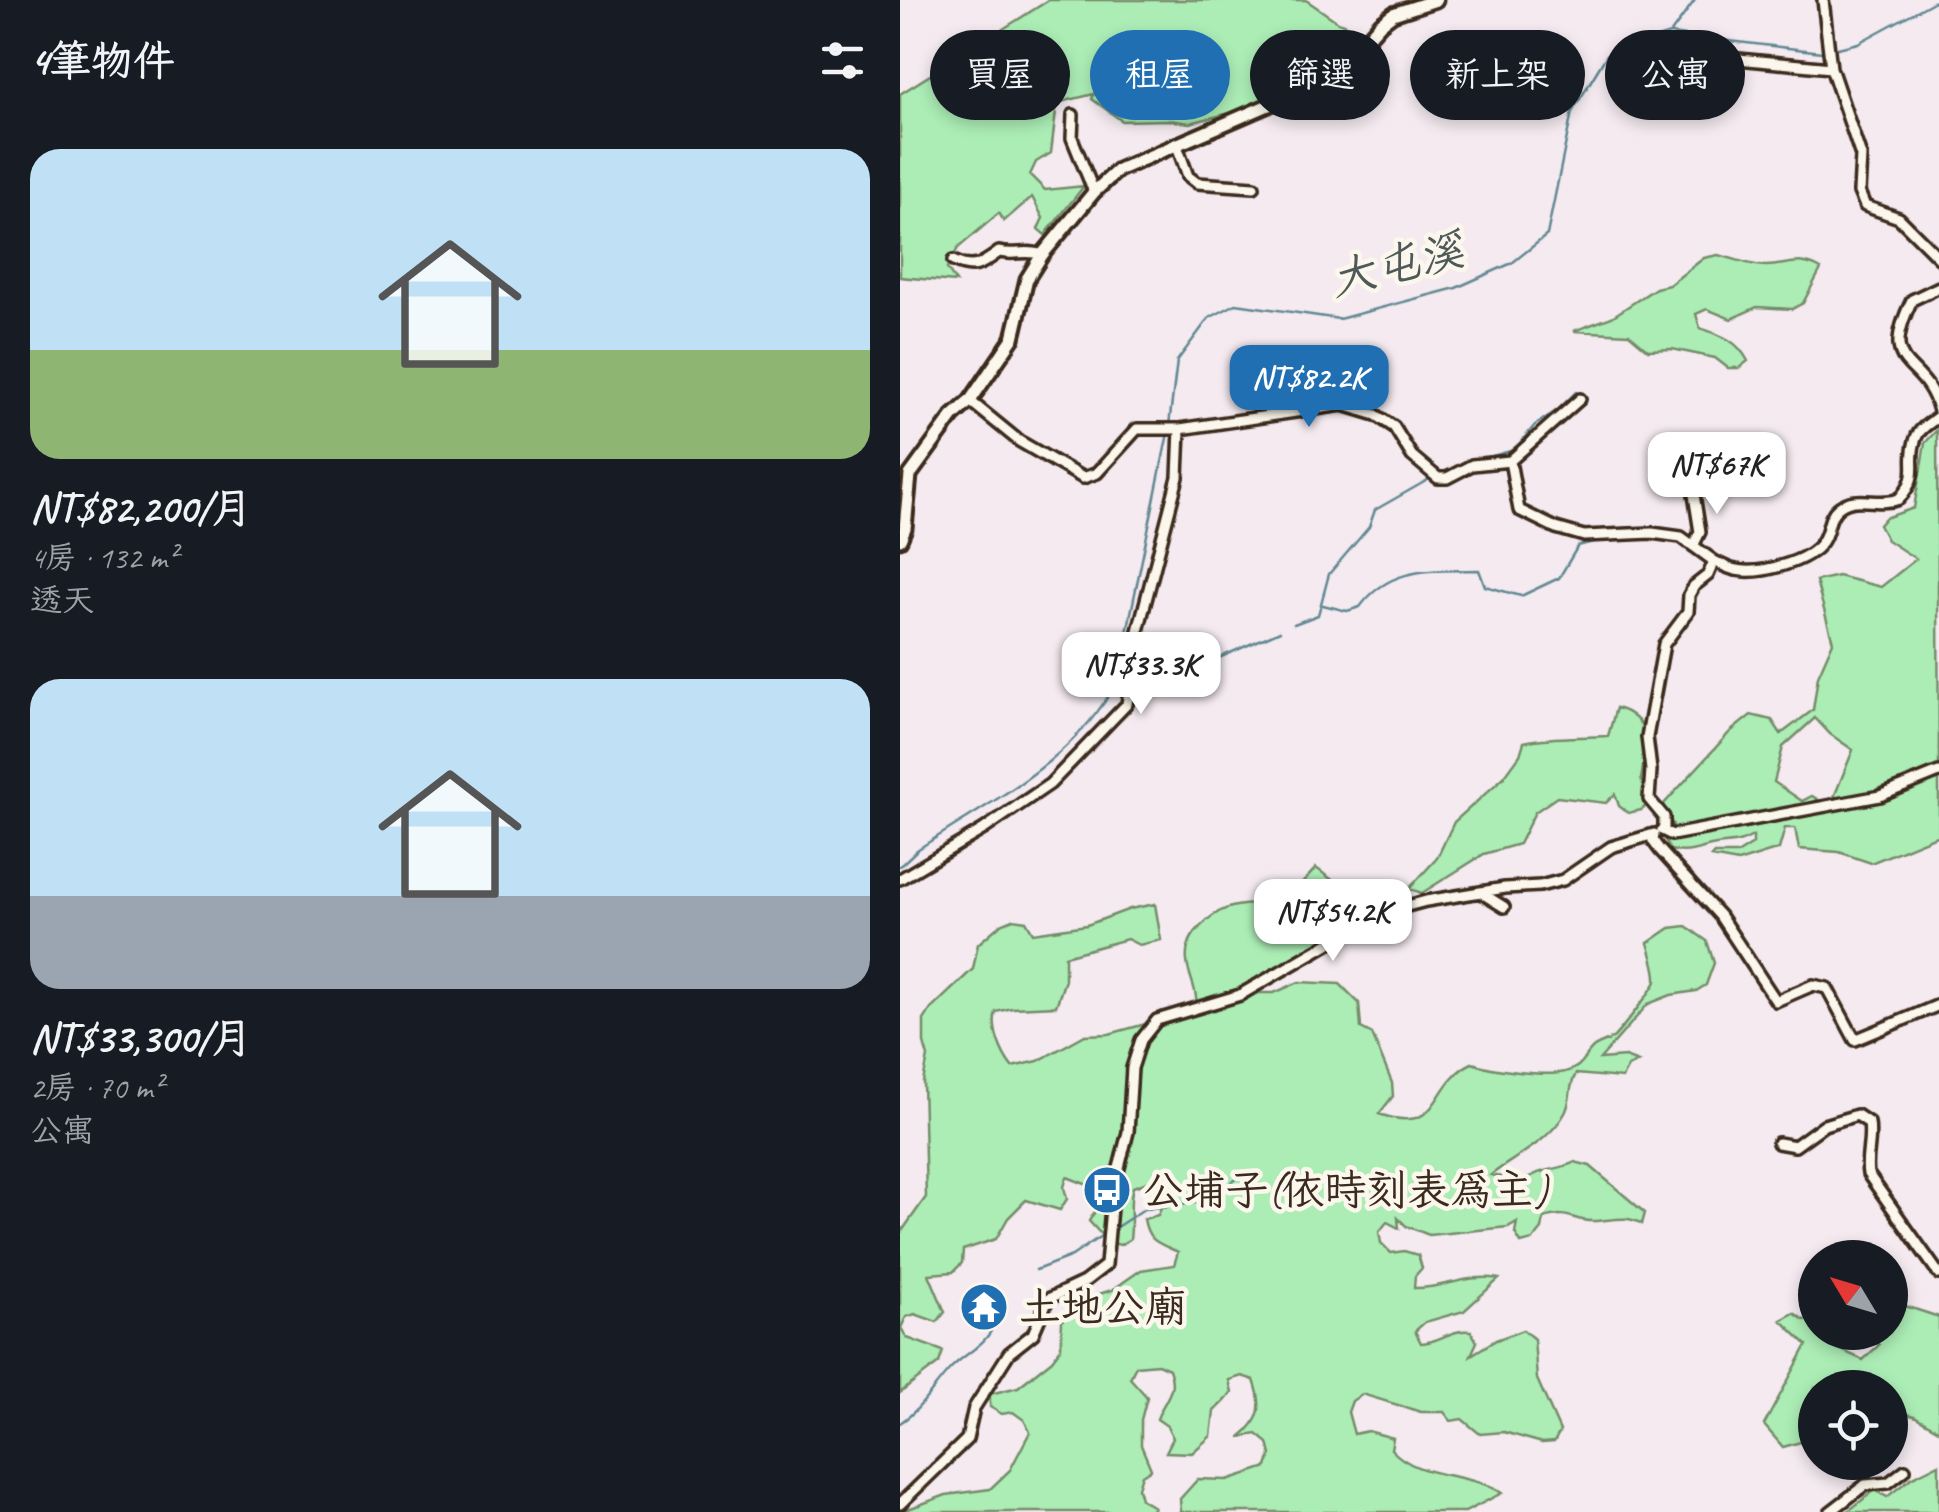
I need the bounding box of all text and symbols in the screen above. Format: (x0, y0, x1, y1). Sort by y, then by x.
chip: 買屋 (930, 30, 1070, 120)
chip: 租屋 (1090, 30, 1230, 120)
chip: 篩選 (1250, 30, 1390, 120)
chip: 新上架 (1410, 30, 1585, 120)
chip: 公寓 (1605, 30, 1745, 120)
icon: filters (815, 33, 870, 88)
text: 4筆物件 (30, 35, 175, 88)
icon: home (360, 214, 540, 394)
water label: 大屯溪 (1325, 221, 1471, 309)
pin: NT$82.2K (1206, 345, 1412, 430)
text: NT$82.2K (1252, 357, 1366, 398)
pin: NT$67K (1636, 432, 1798, 517)
text: NT$67K (1670, 444, 1764, 485)
text: NT$82,200/月 (30, 482, 253, 535)
text: 4房 · 132 m² (30, 537, 177, 578)
text: 透天 (30, 580, 94, 621)
pin: NT$33.3K (1038, 632, 1244, 717)
text: NT$33.3K (1084, 644, 1198, 685)
icon: home (360, 744, 540, 924)
pin: NT$54.2K (1230, 879, 1436, 964)
text: NT$54.2K (1276, 891, 1390, 932)
text: NT$33,300/月 (30, 1012, 253, 1065)
text: 2房 · 70 m² (30, 1067, 163, 1108)
text: 公寓 (30, 1110, 94, 1151)
bus stop icon: 公埔子(依時刻表為主) (1081, 1164, 1133, 1216)
place label: 公埔子(依時刻表為主) (1142, 1164, 1550, 1217)
north arrow (1798, 1240, 1908, 1350)
map controls (1798, 1240, 1908, 1480)
temple icon: 土地公廟 (958, 1281, 1010, 1333)
place label: 土地公廟 (1019, 1281, 1187, 1334)
button: locate (1798, 1370, 1908, 1480)

